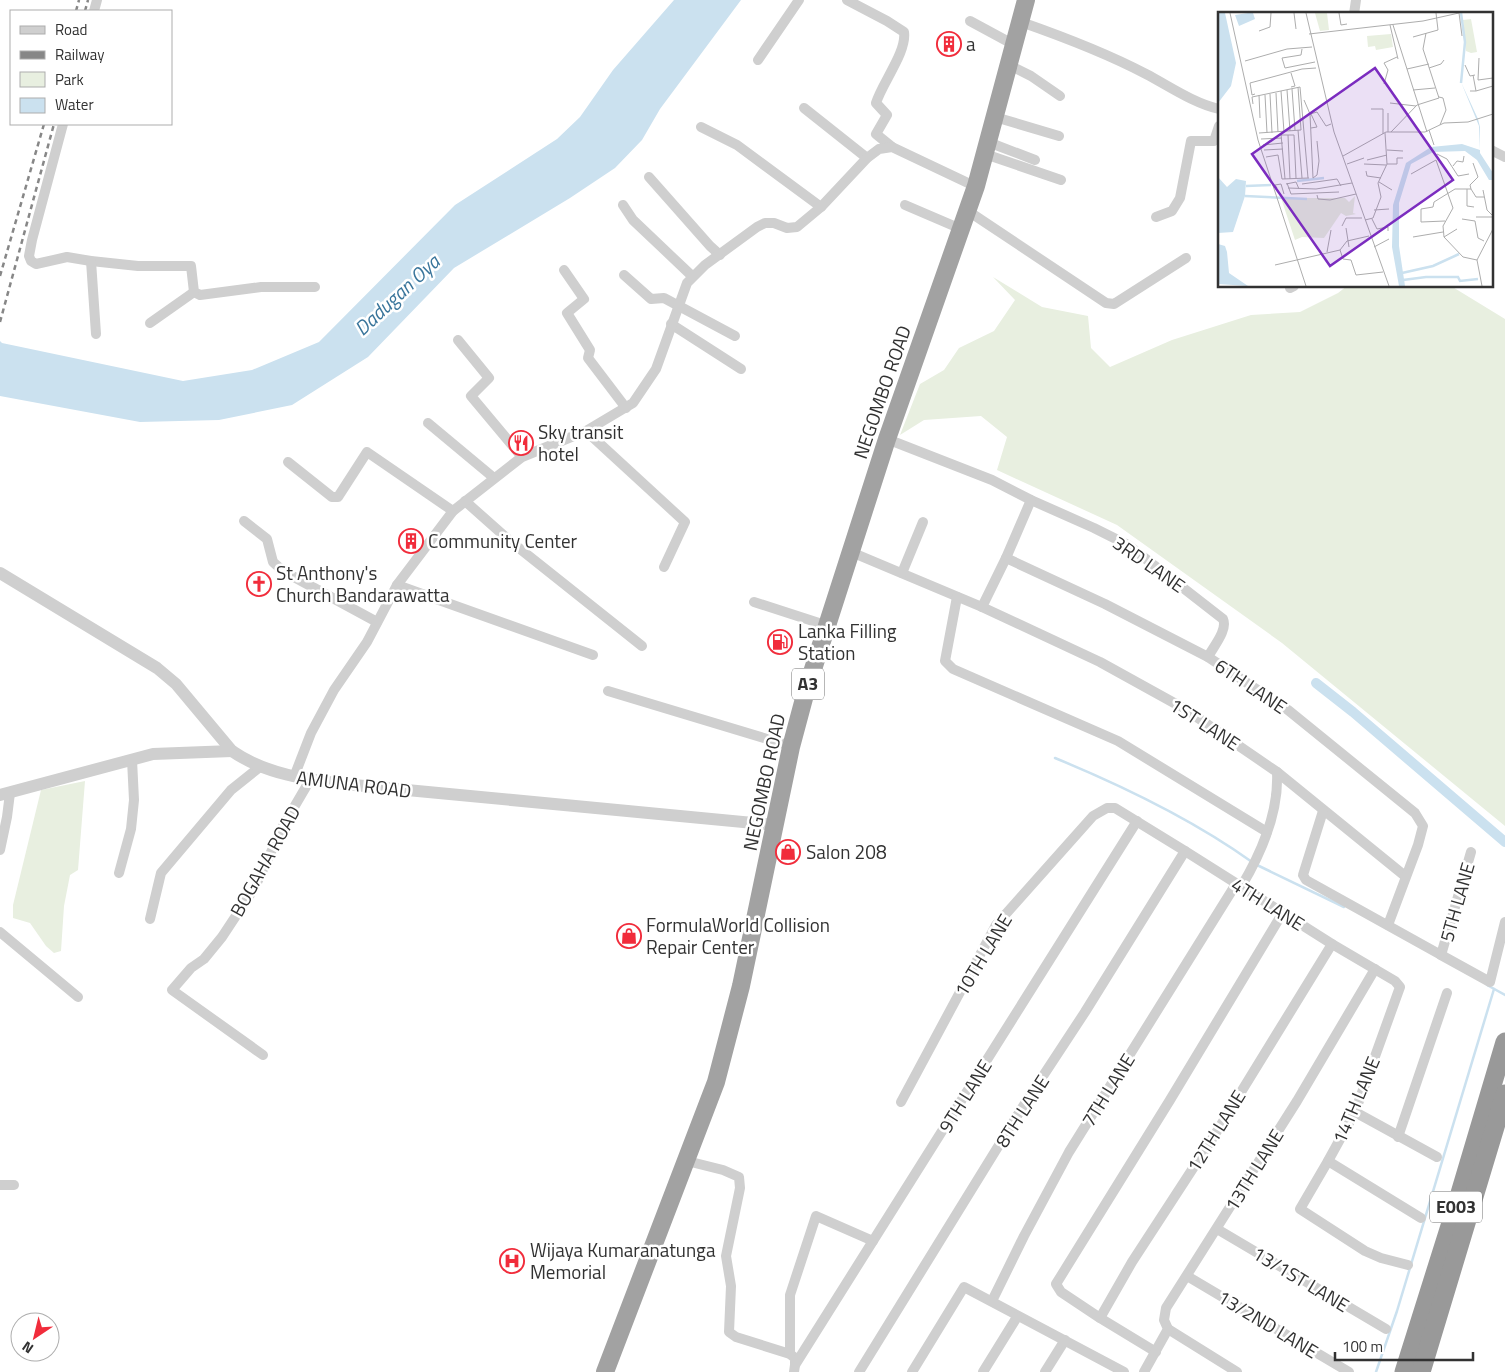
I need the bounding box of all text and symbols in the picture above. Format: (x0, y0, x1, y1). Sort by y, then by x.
legend (10, 10, 172, 125)
inset map (1218, 12, 1492, 288)
text: Road (55, 18, 87, 41)
place label: a (966, 29, 976, 58)
building icon: a (936, 31, 962, 57)
text: Railway (55, 43, 105, 66)
text: Park (55, 68, 84, 91)
text: Water (55, 93, 94, 116)
water label: Dadugan Oya (347, 246, 447, 343)
street label: NEGOMBO ROAD (845, 321, 918, 462)
place label: Sky transit hotel (538, 417, 624, 468)
restaurant icon: Sky transit hotel (508, 430, 534, 456)
place label: Community Center (428, 526, 578, 555)
building icon: Community Center (398, 528, 424, 554)
street label: 3RD LANE (1107, 528, 1191, 599)
place label: St Anthony's Church Bandarawatta (276, 558, 450, 609)
church icon: St Anthony's Church Bandarawatta (246, 571, 272, 597)
place label: Lanka Filling Station (798, 616, 897, 667)
fuel station icon: Lanka Filling Station (767, 629, 793, 655)
street label: 6TH LANE (1209, 651, 1293, 720)
road number: A3 (792, 669, 824, 700)
street label: 1ST LANE (1164, 690, 1246, 757)
street label: NEGOMBO ROAD (735, 711, 792, 853)
street label: AMUNA ROAD (295, 762, 413, 805)
street label: BOGAHA ROAD (222, 800, 307, 922)
place label: Salon 208 (806, 837, 887, 866)
shop icon: Salon 208 (775, 839, 801, 865)
street label: 5TH LANE (1431, 859, 1482, 945)
street label: 4TH LANE (1226, 870, 1310, 937)
street label: 10TH LANE (946, 908, 1019, 1002)
place label: FormulaWorld Collision Repair Center (646, 910, 830, 961)
shop icon: FormulaWorld Collision Repair Center (616, 923, 642, 949)
street label: 7TH LANE (1074, 1048, 1141, 1132)
street label: 14TH LANE (1324, 1052, 1387, 1148)
street label: 9TH LANE (931, 1054, 998, 1138)
street label: 8TH LANE (987, 1069, 1056, 1153)
street label: 12TH LANE (1179, 1084, 1252, 1177)
street label: 13TH LANE (1217, 1123, 1290, 1216)
road number: E003 (1430, 1192, 1482, 1222)
place label: Wijaya Kumaranatunga Memorial (530, 1235, 716, 1286)
street label: 13/1ST LANE (1248, 1238, 1355, 1319)
hospital icon: Wijaya Kumaranatunga Memorial (499, 1248, 525, 1274)
street label: 13/2ND LANE (1212, 1282, 1324, 1365)
north arrow (10, 1312, 60, 1362)
scale bar (1335, 1330, 1472, 1362)
text: 100 m (1342, 1335, 1383, 1358)
text: N (17, 1337, 37, 1359)

